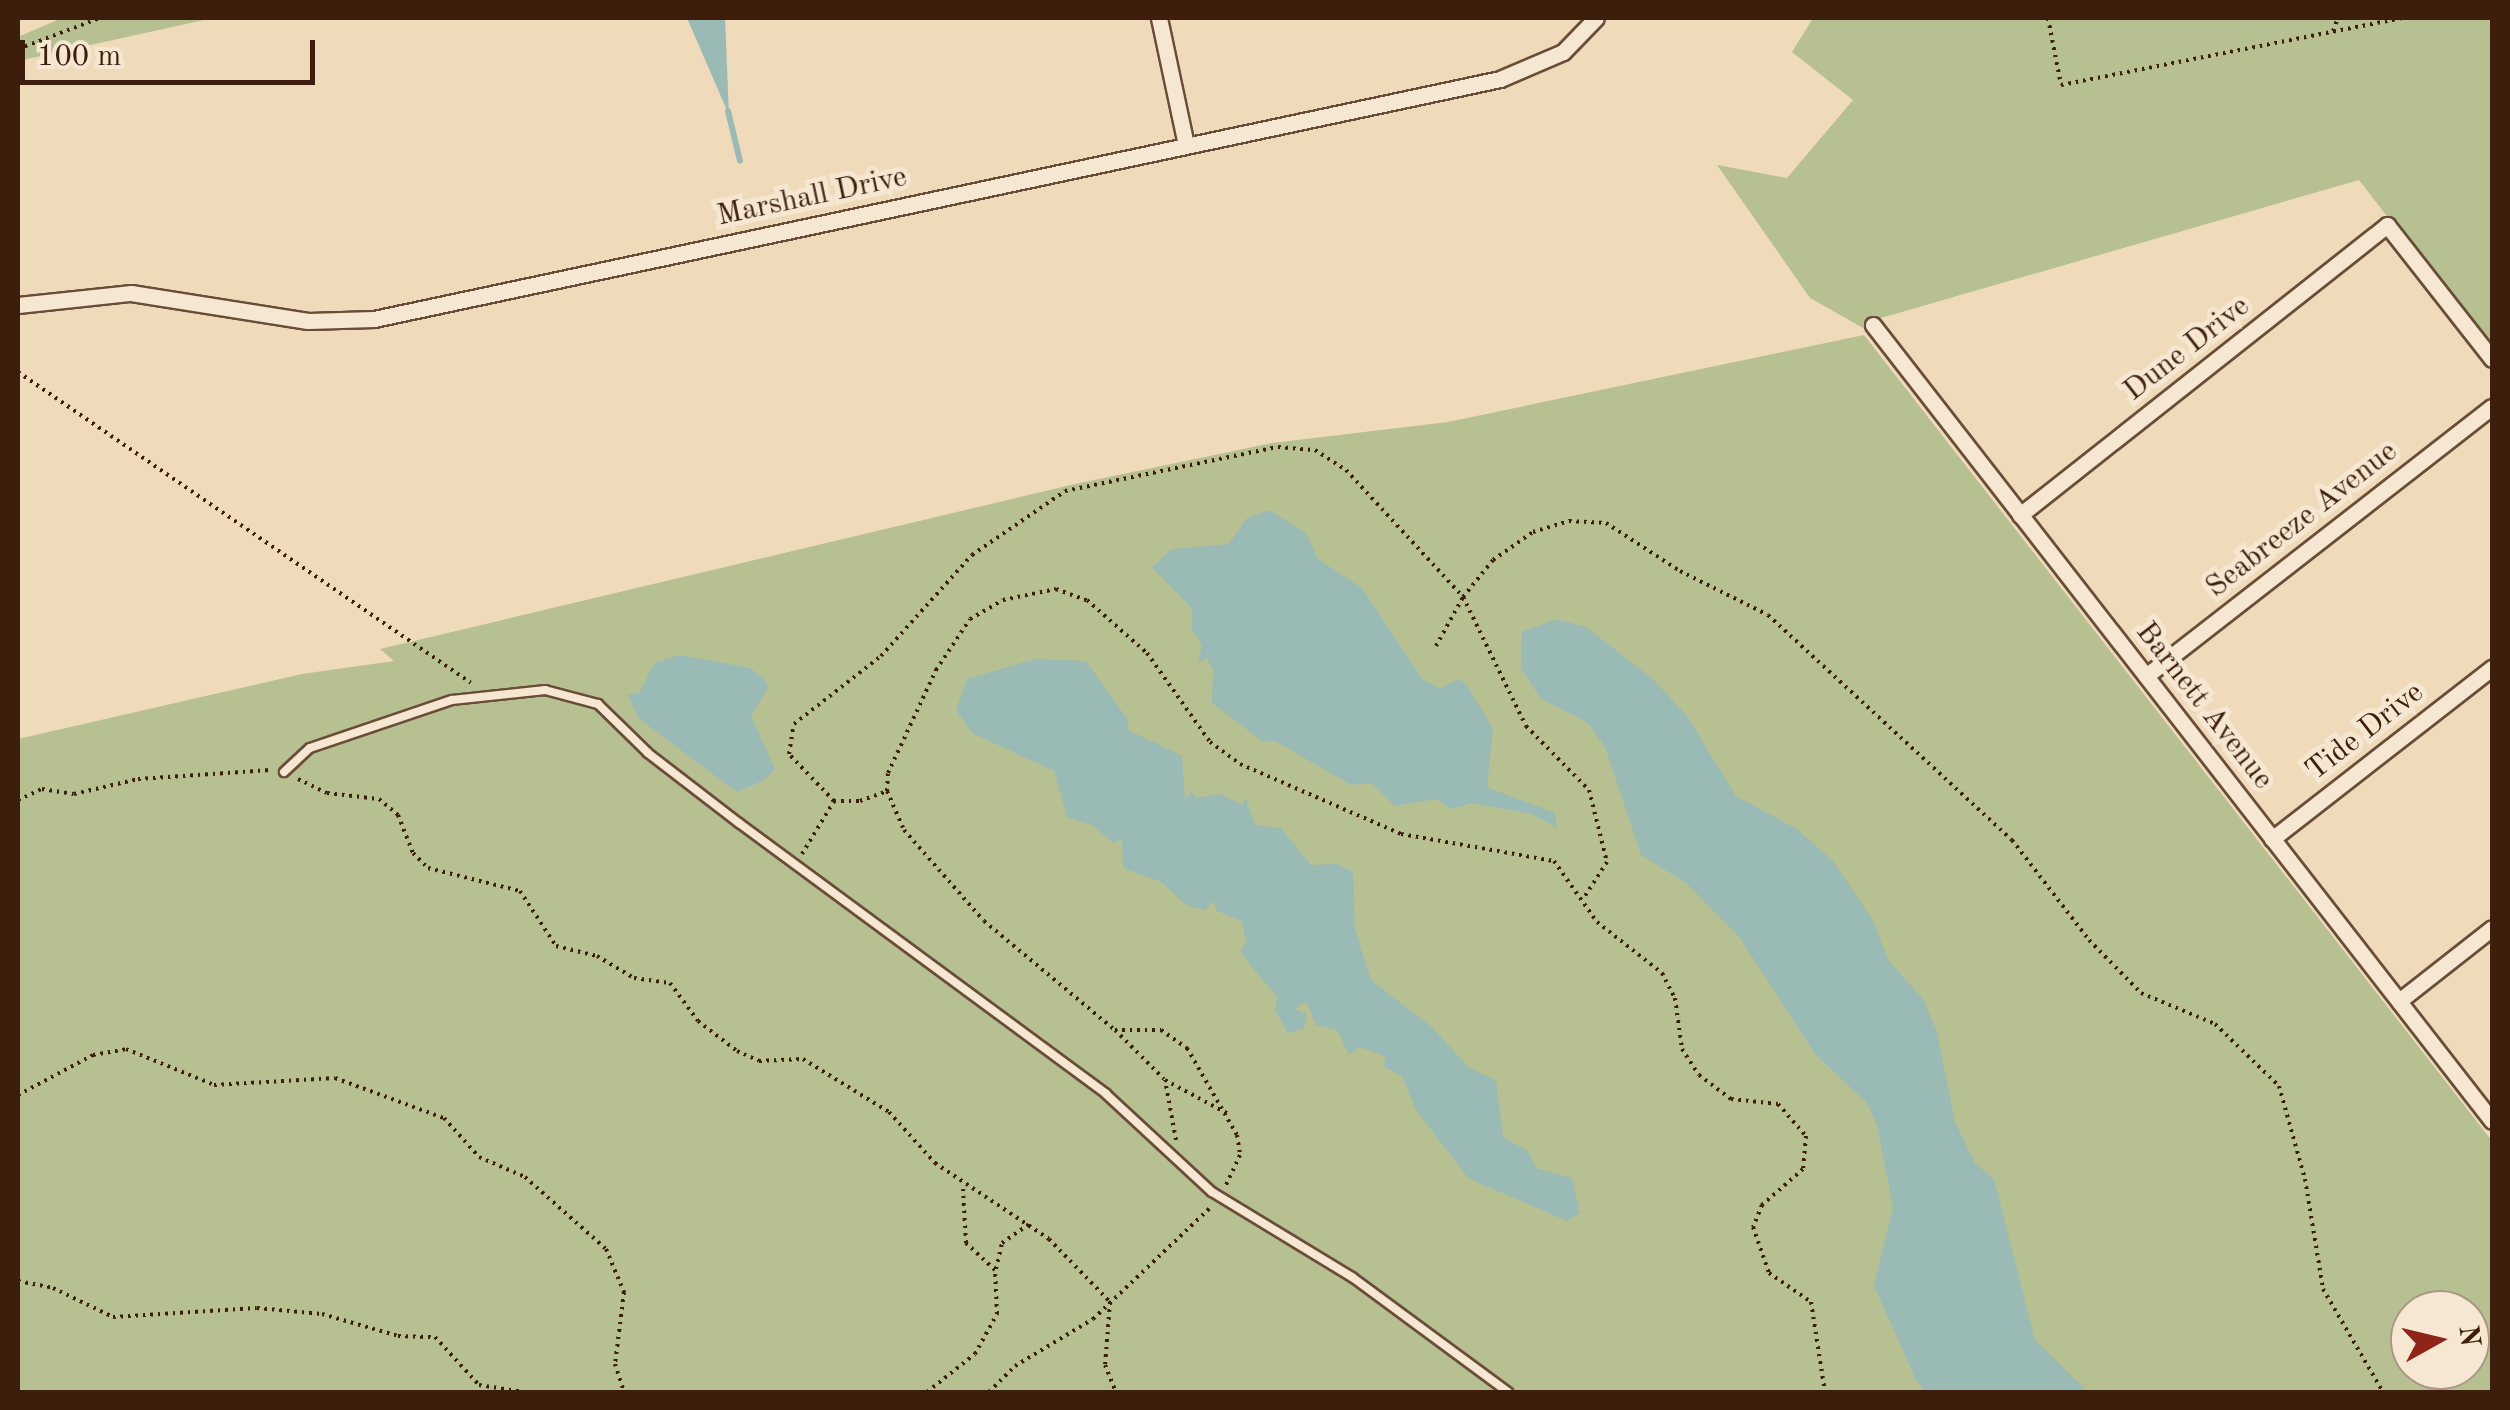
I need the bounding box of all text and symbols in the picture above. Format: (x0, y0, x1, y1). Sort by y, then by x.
scale bar (25, 20, 320, 82)
text: 100 m (37, 42, 121, 72)
street label: Marshall Drive (714, 159, 910, 235)
street label: Dune Drive (2117, 289, 2257, 409)
street label: Seabreeze Avenue (2199, 434, 2405, 606)
street label: Barnett Avenue (2127, 615, 2281, 797)
street label: Tide Drive (2299, 675, 2431, 789)
north arrow (2390, 1290, 2490, 1390)
text: N (2452, 1324, 2483, 1349)

